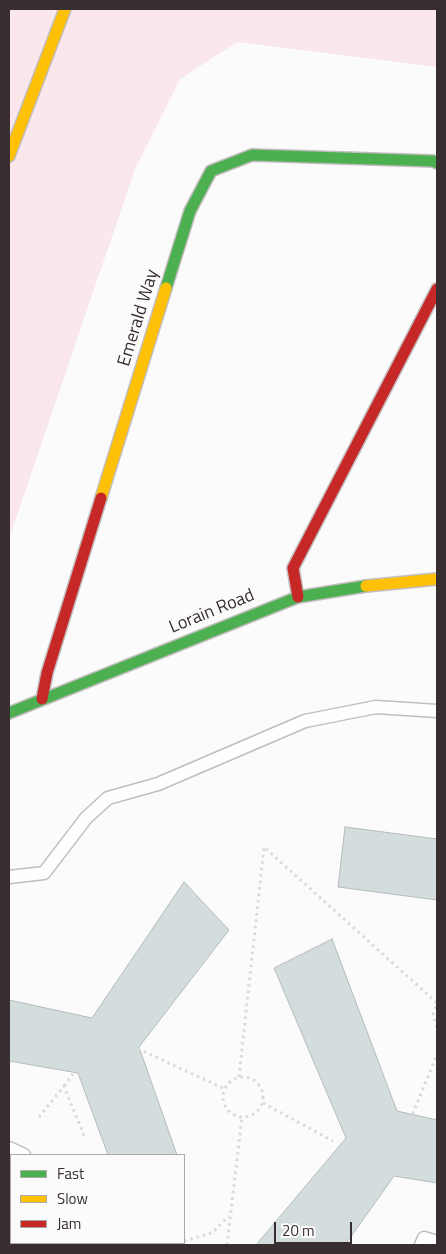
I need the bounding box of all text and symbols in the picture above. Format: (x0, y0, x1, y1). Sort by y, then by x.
street label: Emerald Way (114, 267, 164, 369)
street label: Lorain Road (166, 585, 258, 639)
legend (10, 1154, 185, 1244)
text: Fast (57, 1162, 84, 1185)
text: Slow (57, 1187, 88, 1210)
text: Jam (57, 1212, 81, 1235)
scale bar (276, 1212, 354, 1244)
text: 20 m (282, 1219, 315, 1242)

